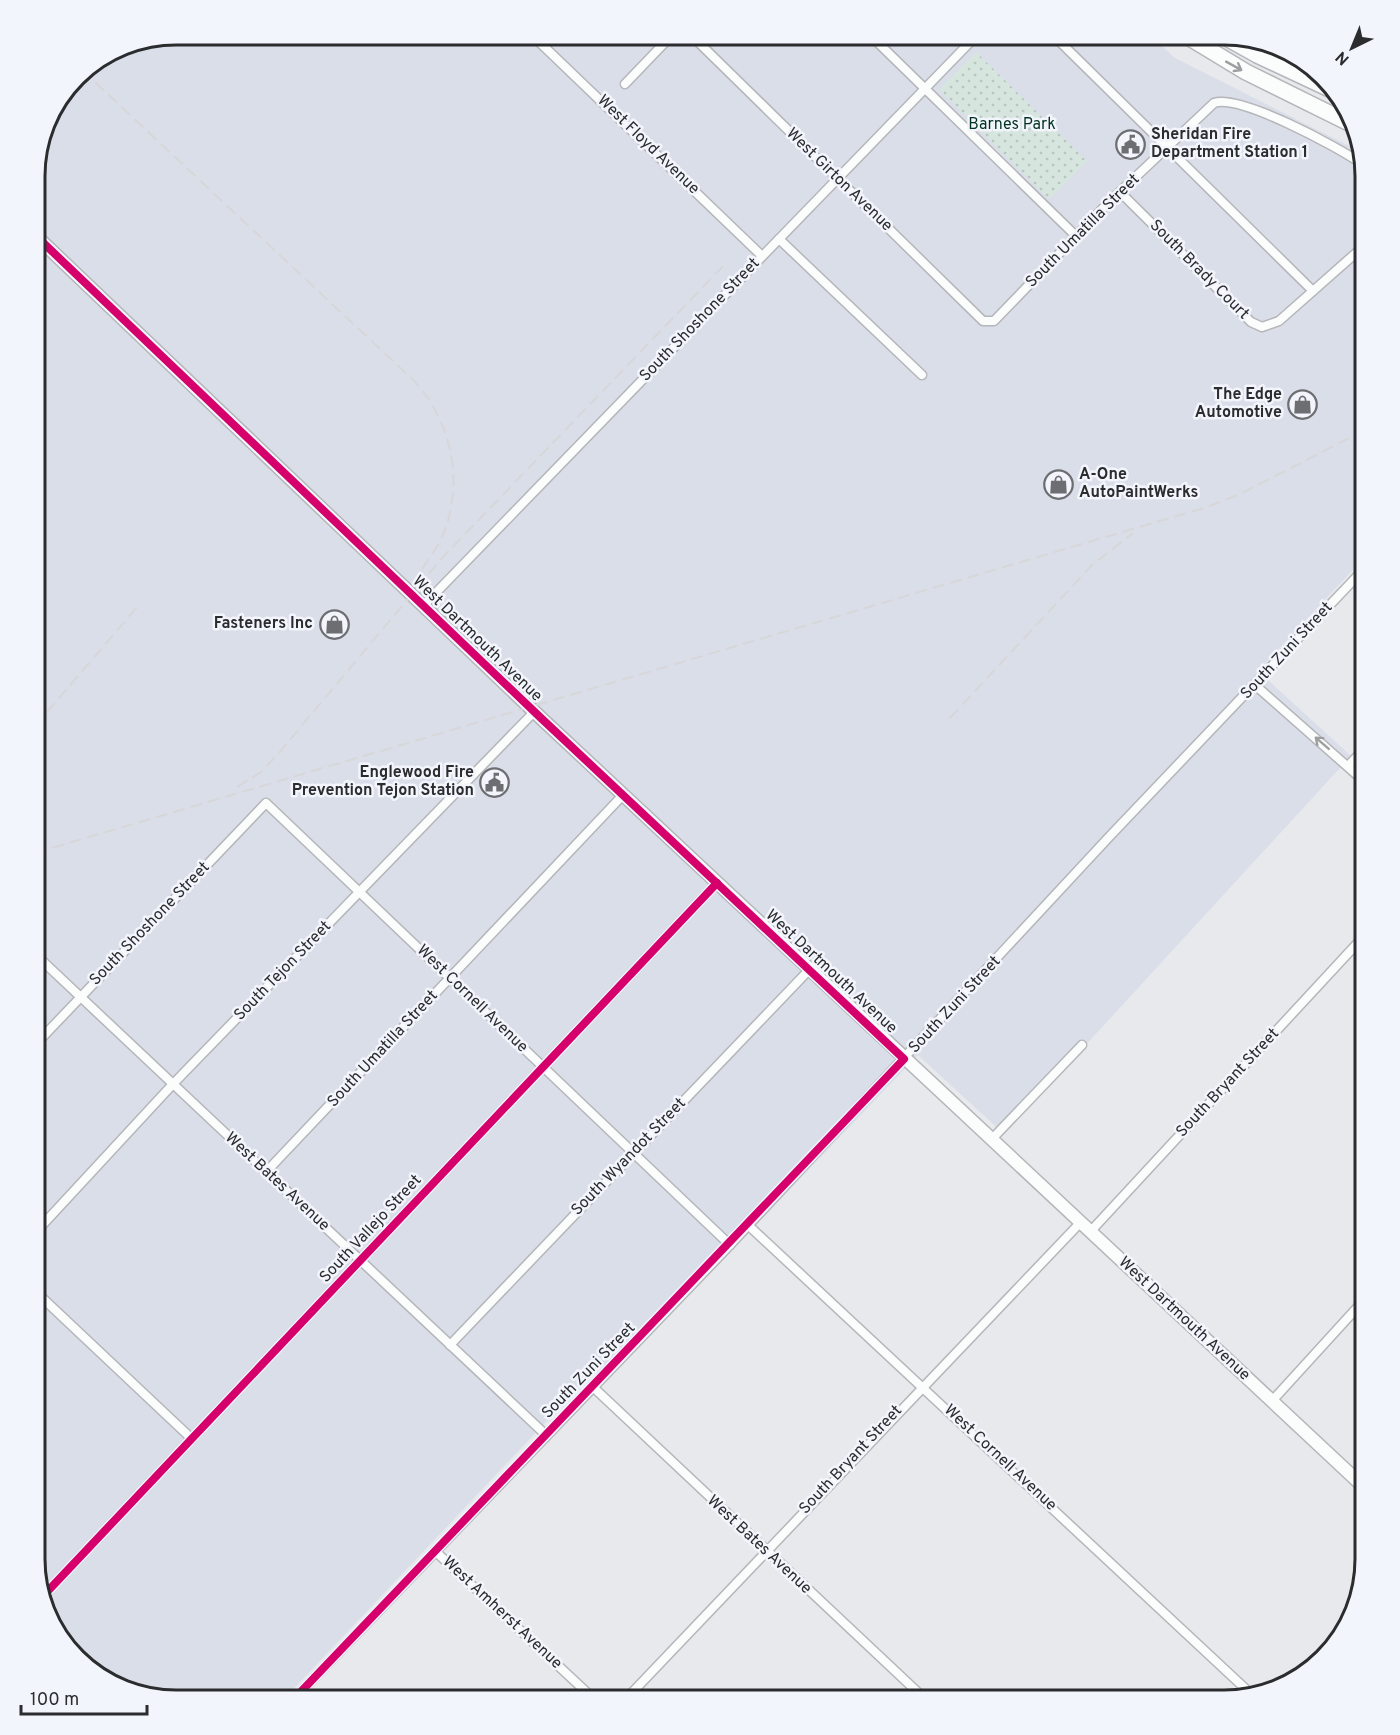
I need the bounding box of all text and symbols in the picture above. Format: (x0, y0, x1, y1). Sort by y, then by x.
north arrow (1322, 18, 1382, 78)
text: N (1332, 46, 1354, 69)
one-way arrow (1225, 60, 1242, 72)
street label: West Floyd Avenue (593, 91, 703, 199)
park label: Barnes Park (968, 115, 1056, 135)
street label: West Girton Avenue (781, 124, 897, 236)
place label: Sheridan Fire Department Station 1 (1151, 125, 1308, 163)
public building icon: Sheridan Fire Department Station 1 (1114, 128, 1146, 160)
street label: South Umatilla Street (1022, 170, 1144, 292)
street label: South Brady Court (1145, 216, 1253, 324)
street label: South Shoshone Street (636, 254, 764, 386)
place label: The Edge Automotive (1195, 385, 1282, 423)
shop icon: The Edge Automotive (1287, 388, 1319, 420)
place label: A-One AutoPaintWerks (1079, 465, 1198, 503)
shop icon: A-One AutoPaintWerks (1042, 468, 1074, 500)
street label: West Dartmouth Avenue (408, 572, 546, 706)
street label: South Zuni Street (1237, 598, 1337, 704)
shop icon: Fasteners Inc (318, 608, 350, 640)
place label: Fasteners Inc (214, 614, 313, 634)
one-way arrow (1314, 737, 1330, 750)
place label: Englewood Fire Prevention Tejon Station (292, 763, 474, 801)
public building icon: Englewood Fire Prevention Tejon Station (479, 766, 511, 798)
street label: South Shoshone Street (86, 858, 214, 990)
street label: West Dartmouth Avenue (761, 906, 901, 1038)
street label: South Tejon Street (230, 917, 336, 1025)
street label: West Cornell Avenue (412, 941, 532, 1057)
street label: South Zuni Street (905, 952, 1005, 1058)
street label: South Umatilla Street (324, 986, 442, 1112)
street label: South Bryant Street (1172, 1024, 1284, 1142)
street label: South Wyandot Street (568, 1094, 690, 1220)
street label: West Bates Avenue (220, 1128, 334, 1236)
street label: South Vallejo Street (316, 1171, 426, 1287)
street label: West Dartmouth Avenue (1114, 1253, 1254, 1385)
street label: South Zuni Street (538, 1319, 640, 1423)
street label: South Bryant Street (795, 1401, 907, 1519)
street label: West Cornell Avenue (939, 1401, 1061, 1515)
street label: West Bates Avenue (702, 1491, 816, 1599)
street label: West Amherst Avenue (438, 1552, 566, 1674)
scale bar (21, 1678, 147, 1716)
text: 100 m (30, 1689, 79, 1712)

